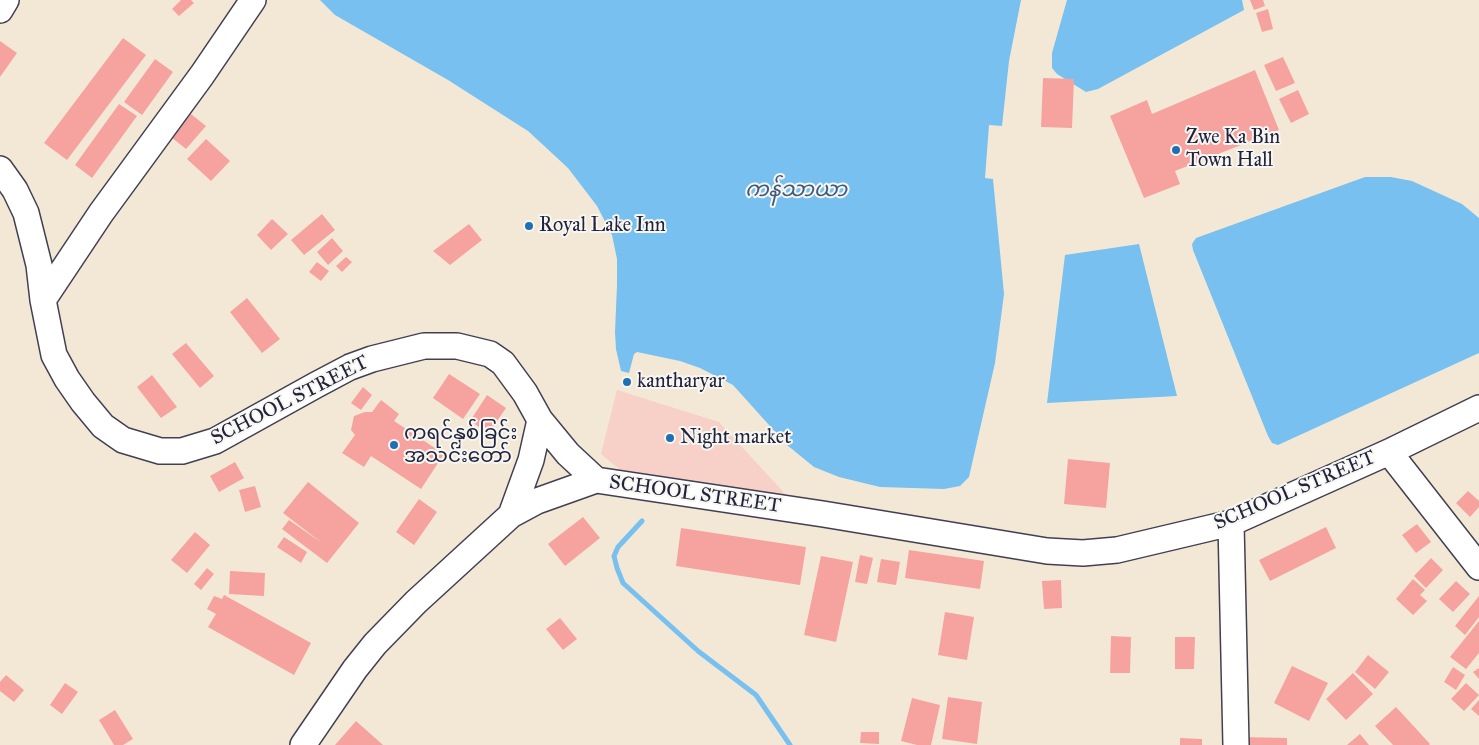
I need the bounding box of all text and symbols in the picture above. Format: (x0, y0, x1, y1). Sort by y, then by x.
place label: Zwe Ka Bin Town Hall (1186, 126, 1280, 173)
marker: Zwe Ka Bin Town Hall (1170, 144, 1182, 156)
water label: ကန်သာယာ (745, 178, 847, 204)
place label: Royal Lake Inn (539, 214, 666, 238)
marker: Royal Lake Inn (523, 220, 535, 232)
street label: SCHOOL STREET (207, 351, 373, 451)
place label: kantharyar (637, 370, 725, 394)
marker: kantharyar (621, 376, 633, 388)
place label: ကရင်နှစ်ခြင်း အသင်းတော် (404, 422, 517, 469)
place label: Night market (680, 426, 791, 450)
marker: Night market (664, 432, 676, 444)
marker: ကရင်နှစ်ခြင်း အသင်းတော် (388, 439, 400, 451)
street label: SCHOOL STREET (1211, 446, 1379, 536)
street label: SCHOOL STREET (608, 471, 782, 519)

